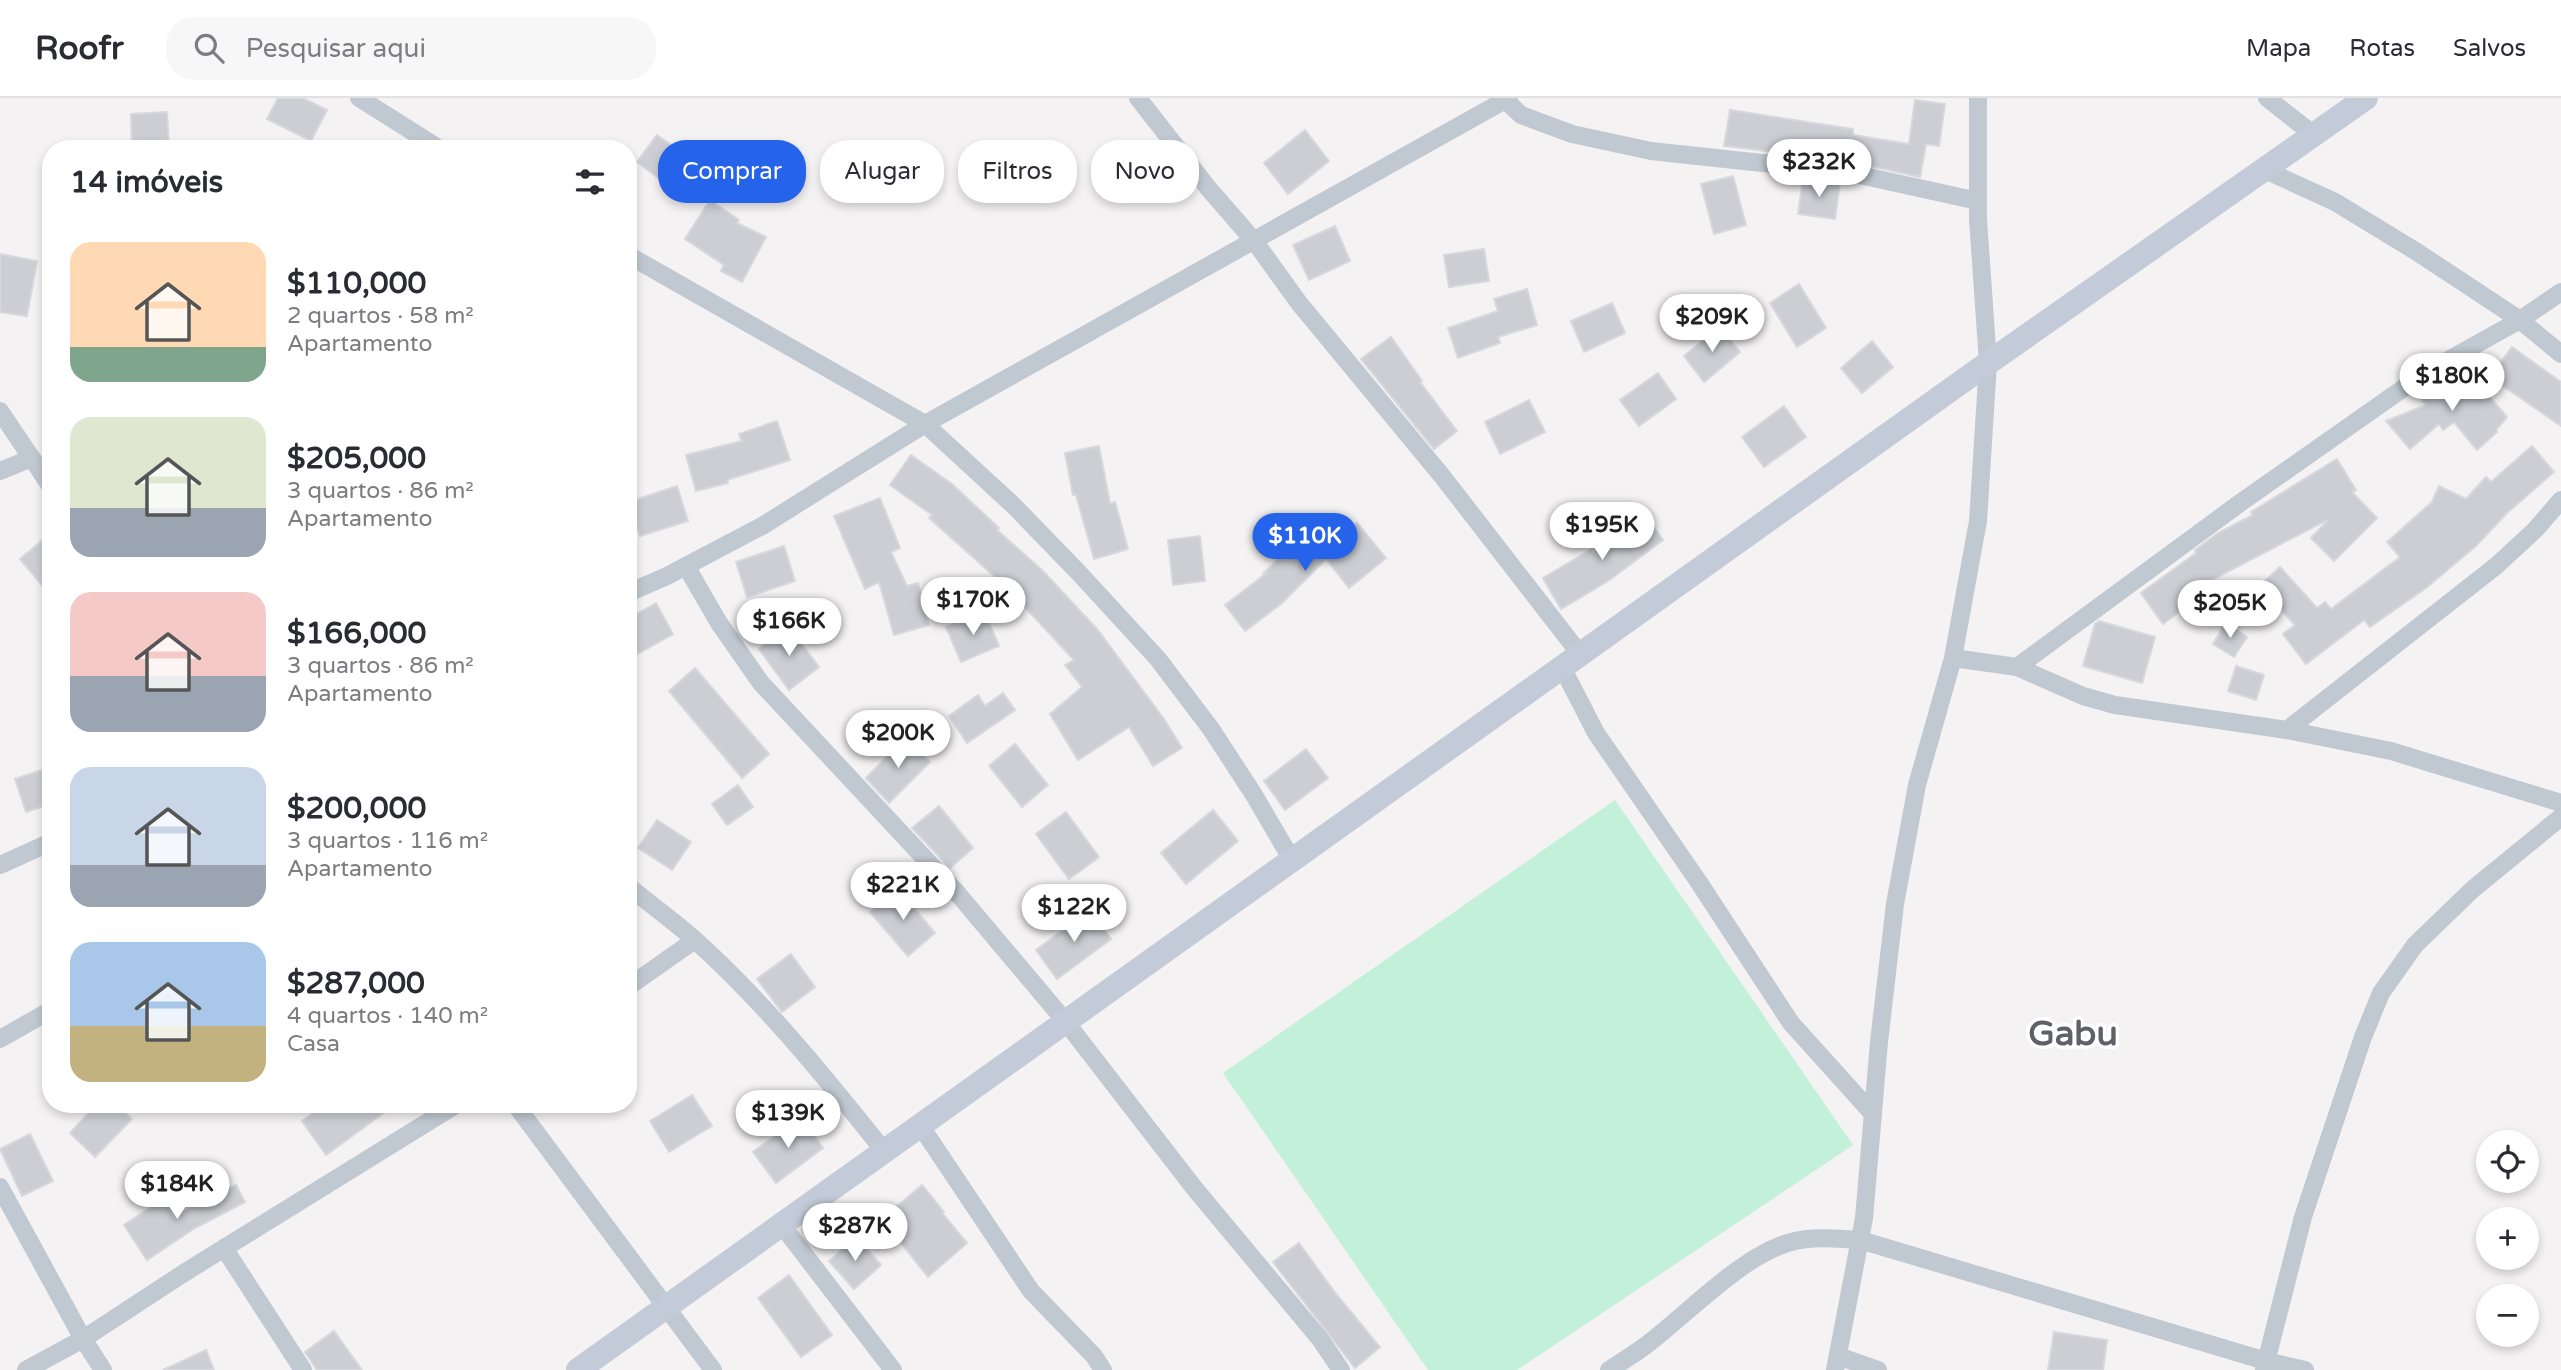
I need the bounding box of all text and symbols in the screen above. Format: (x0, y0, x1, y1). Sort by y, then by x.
search box (166, 17, 656, 80)
text: Roofr (35, 29, 124, 68)
icon: search (190, 29, 228, 67)
text: Pesquisar aqui (246, 33, 426, 64)
text: Mapa (2246, 34, 2311, 63)
text: Rotas (2349, 34, 2415, 63)
text: Salvos (2453, 34, 2526, 63)
chip: Comprar (658, 140, 806, 203)
chip: Alugar (820, 140, 944, 203)
chip: Filtros (958, 140, 1077, 203)
chip: Novo (1091, 140, 1199, 203)
pin: $232K (1770, 140, 1868, 199)
text: $232K (1783, 148, 1855, 176)
icon: filters (571, 163, 609, 201)
text: 14 imóveis (70, 164, 223, 201)
text: $110,000 (287, 265, 426, 302)
icon: home (126, 270, 210, 354)
pin: $209K (1663, 294, 1761, 354)
text: 2 quartos · 58 m² (287, 302, 474, 330)
text: $209K (1676, 303, 1748, 331)
text: Apartamento (287, 330, 432, 358)
pin: $180K (2403, 354, 2501, 413)
text: $180K (2416, 362, 2488, 390)
text: $205,000 (287, 440, 426, 477)
icon: home (126, 445, 210, 529)
text: 3 quartos · 86 m² (287, 477, 474, 505)
pin: $195K (1553, 503, 1651, 562)
text: Apartamento (287, 505, 432, 533)
text: $195K (1566, 511, 1638, 539)
pin: $110K (1256, 514, 1354, 573)
text: $110K (1269, 522, 1341, 550)
pin: $170K (924, 578, 1022, 637)
pin: $205K (2181, 580, 2279, 640)
text: $170K (937, 586, 1009, 614)
text: $205K (2194, 589, 2266, 617)
pin: $166K (740, 598, 838, 658)
text: $166K (753, 607, 825, 635)
text: $166,000 (287, 615, 426, 652)
icon: home (126, 620, 210, 704)
text: 3 quartos · 86 m² (287, 652, 474, 680)
text: Apartamento (287, 680, 432, 708)
pin: $200K (849, 710, 947, 770)
text: $200K (862, 719, 934, 747)
text: $200,000 (287, 790, 426, 827)
icon: home (126, 795, 210, 879)
text: 3 quartos · 116 m² (287, 827, 488, 855)
text: Apartamento (287, 855, 432, 883)
pin: $221K (854, 862, 952, 922)
text: $221K (867, 871, 939, 899)
pin: $122K (1025, 884, 1123, 944)
text: $122K (1038, 893, 1110, 921)
text: $287,000 (287, 965, 425, 1002)
icon: home (126, 970, 210, 1054)
text: 4 quartos · 140 m² (287, 1002, 488, 1030)
district label: Gabu (2028, 1013, 2118, 1055)
text: Casa (287, 1030, 340, 1058)
pin: $139K (739, 1090, 837, 1150)
text: $139K (752, 1099, 824, 1127)
map controls (2476, 1130, 2539, 1347)
button: locate (2476, 1130, 2539, 1193)
pin: $184K (128, 1162, 226, 1221)
text: $184K (141, 1170, 213, 1198)
pin: $287K (806, 1204, 904, 1263)
button: + (2476, 1207, 2539, 1270)
text: $287K (819, 1212, 891, 1240)
button: − (2476, 1284, 2539, 1347)

